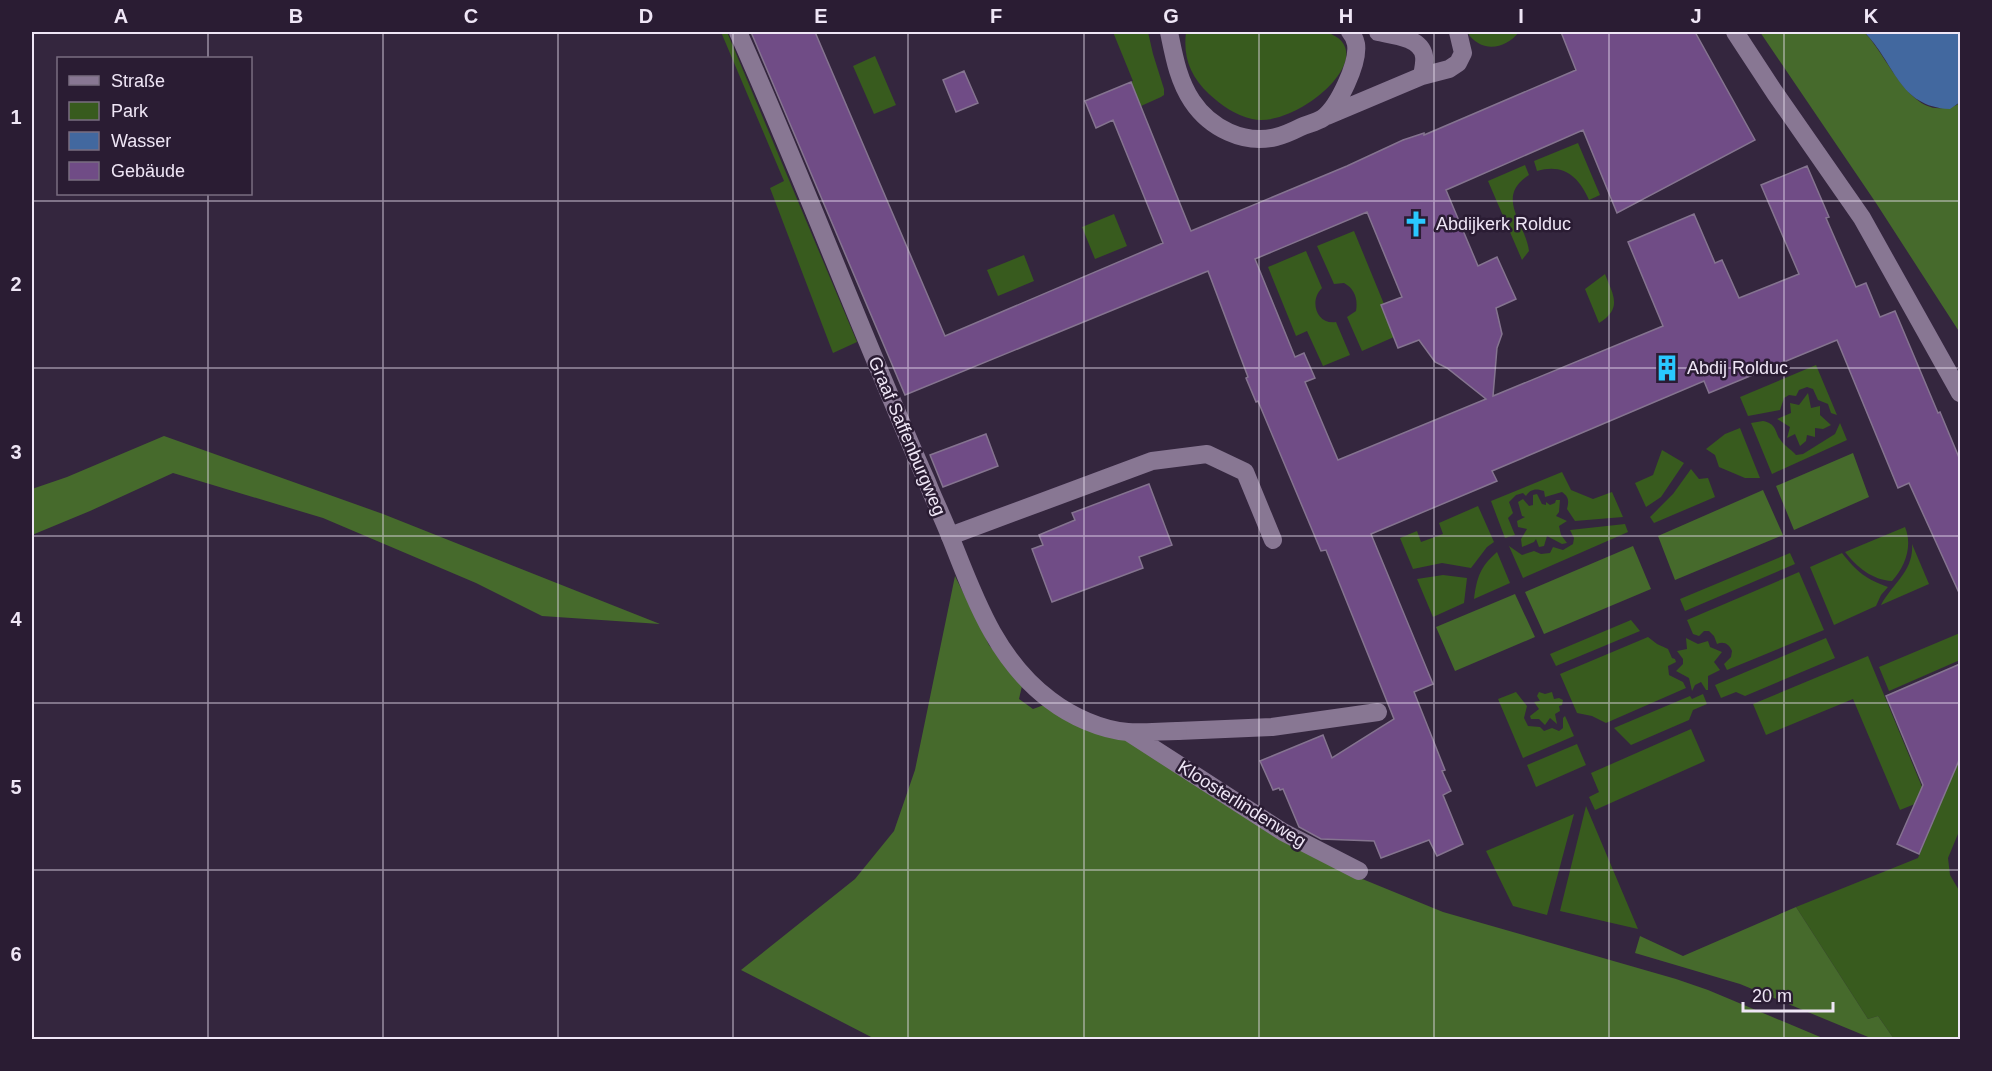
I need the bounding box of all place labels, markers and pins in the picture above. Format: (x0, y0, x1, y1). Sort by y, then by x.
church icon: Abdijkerk Rolduc (1401, 209, 1431, 239)
place label: Abdijkerk Rolduc (1436, 214, 1571, 234)
building icon: Abdij Rolduc (1652, 353, 1682, 383)
place label: Abdij Rolduc (1687, 358, 1788, 378)

